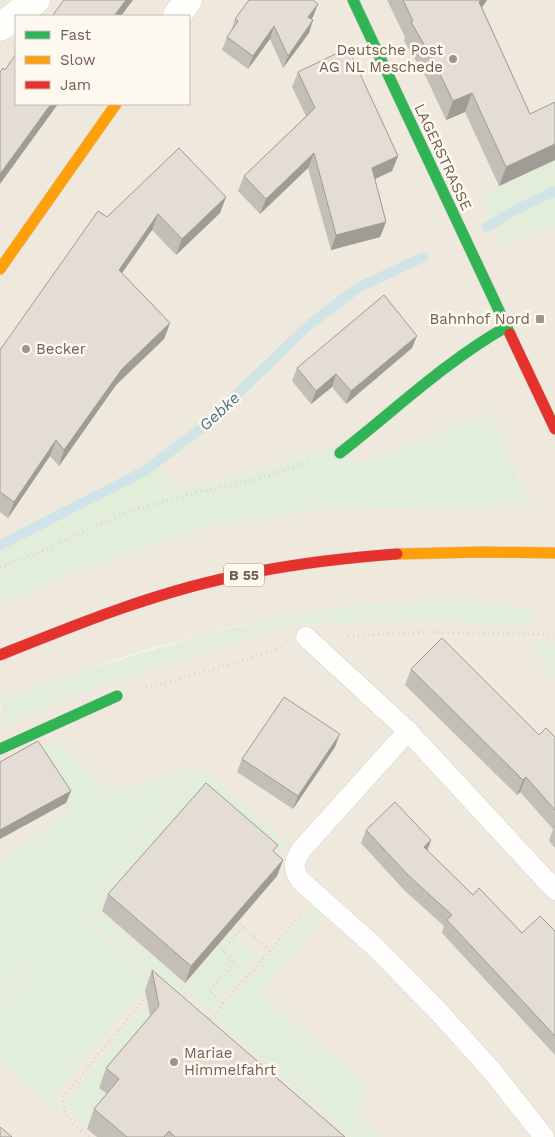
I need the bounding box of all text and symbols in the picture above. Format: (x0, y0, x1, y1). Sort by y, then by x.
legend (15, 15, 190, 105)
text: Fast (60, 26, 92, 44)
place label: Deutsche Post AG NL Meschede (319, 41, 444, 76)
text: Slow (60, 51, 96, 69)
marker: Deutsche Post AG NL Meschede (447, 53, 459, 65)
text: Jam (60, 76, 91, 94)
street label: LAGERSTRASSE (410, 101, 476, 213)
place label: Bahnhof Nord (429, 310, 530, 328)
marker: Bahnhof Nord (534, 313, 546, 325)
place label: Becker (36, 340, 86, 358)
marker: Becker (20, 343, 32, 355)
water label: Gebke (195, 388, 243, 435)
road number: B 55 (224, 564, 264, 586)
place label: Mariae Himmelfahrt (184, 1044, 277, 1079)
marker: Mariae Himmelfahrt (168, 1056, 180, 1068)

